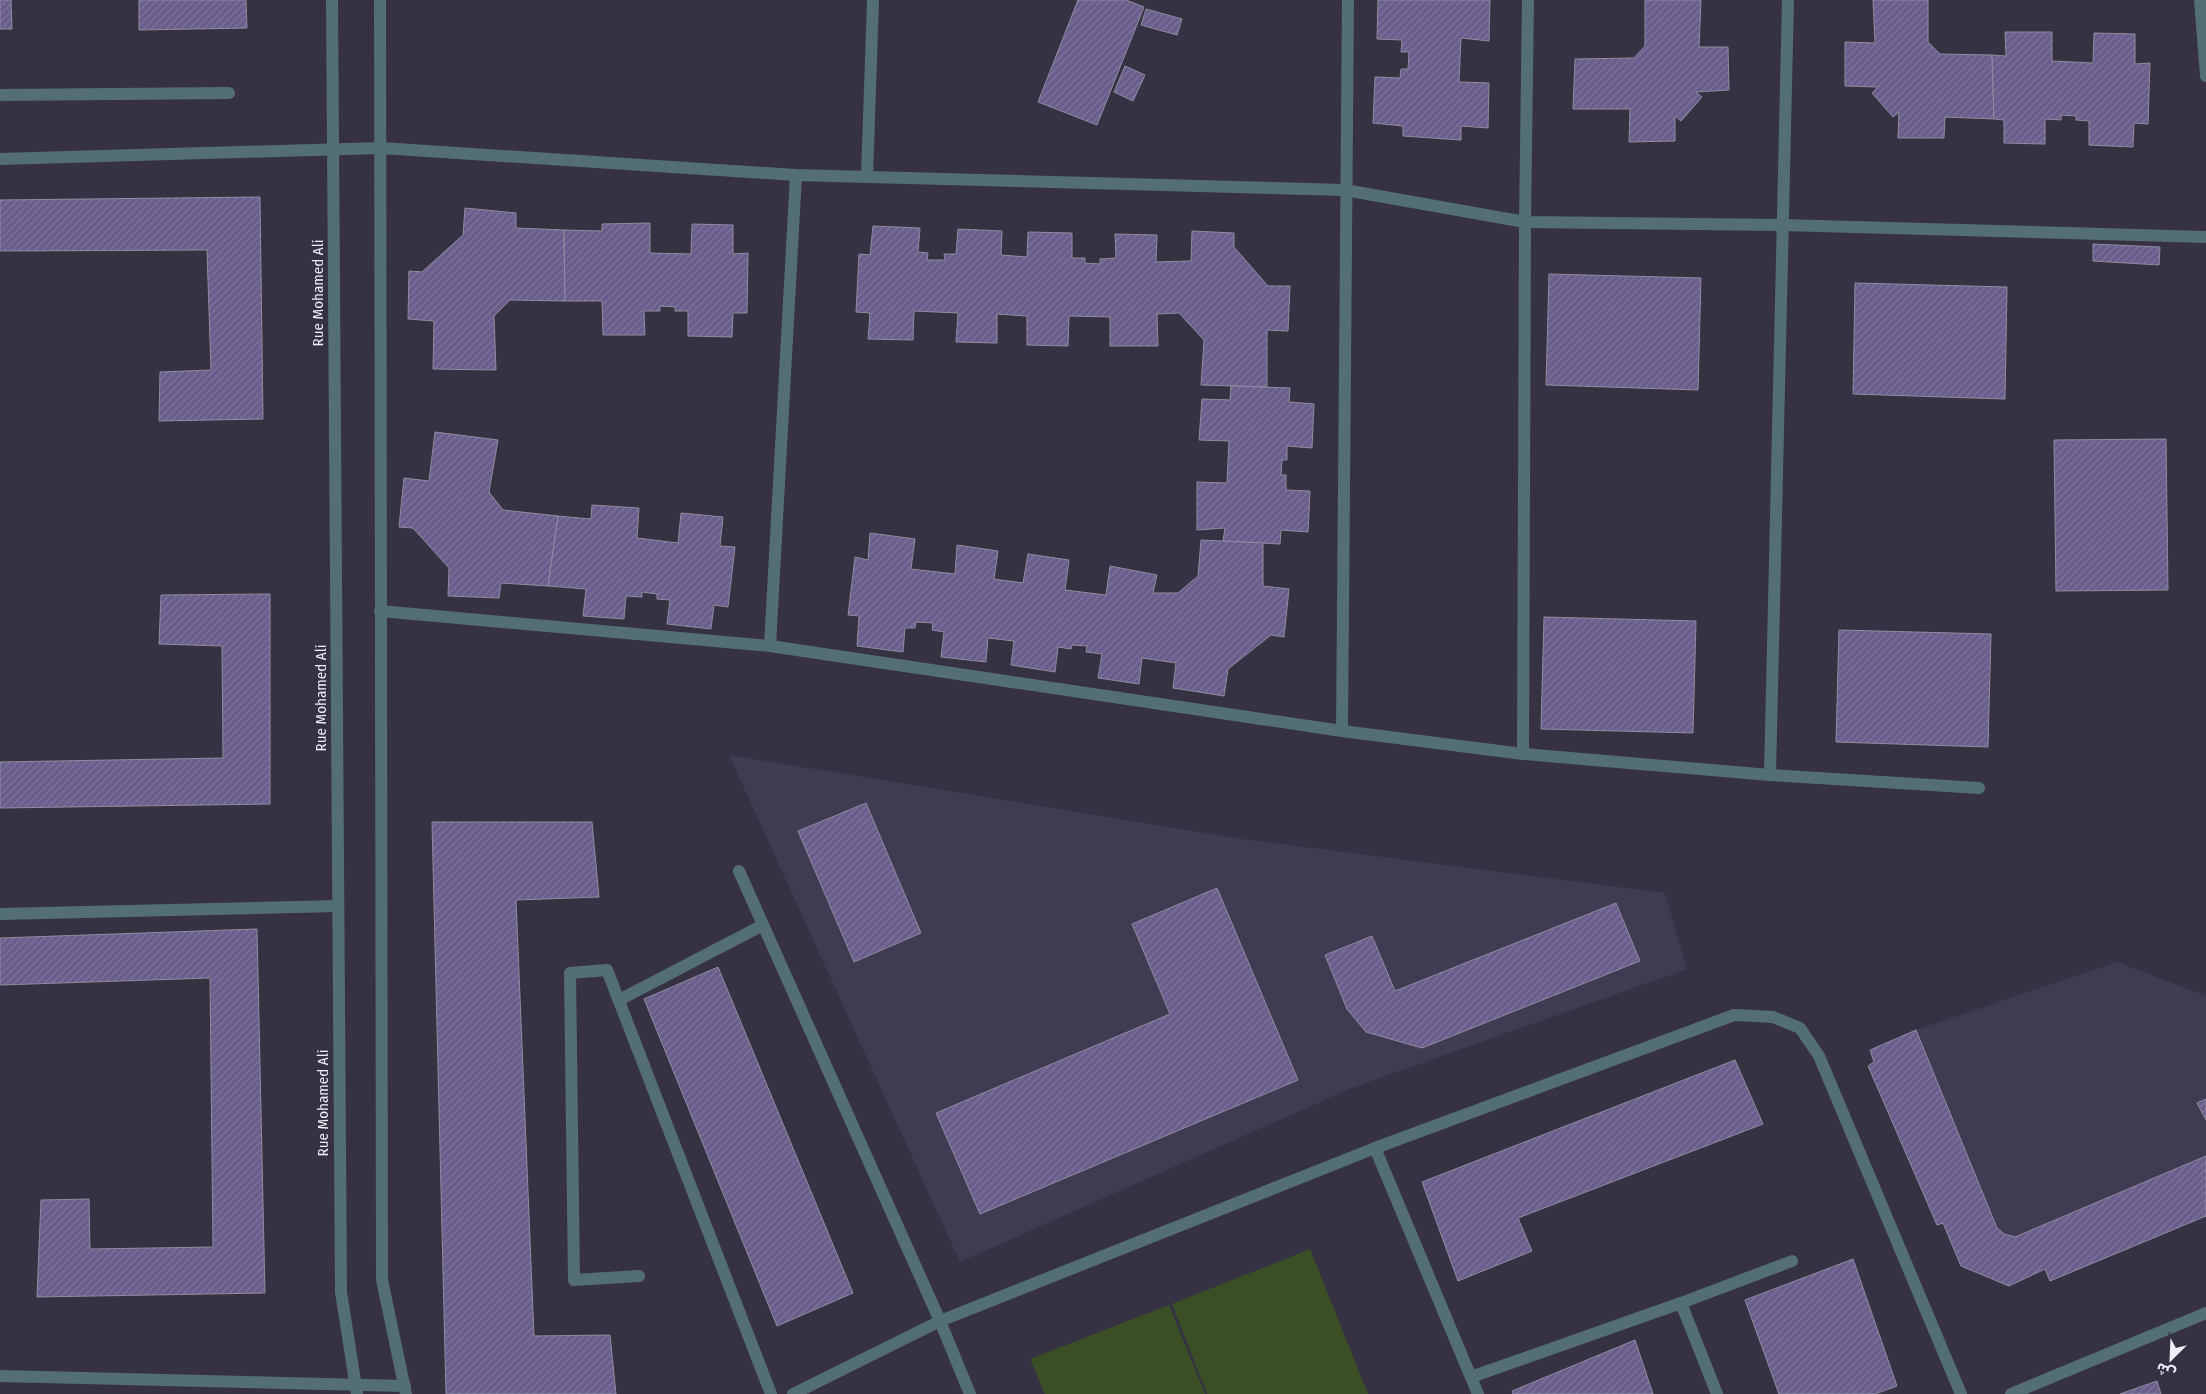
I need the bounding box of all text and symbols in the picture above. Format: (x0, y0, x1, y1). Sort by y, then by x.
street label: Rue Mohamed Ali (309, 240, 327, 346)
street label: Rue Mohamed Ali (312, 645, 330, 751)
street label: Rue Mohamed Ali (314, 1050, 332, 1156)
north arrow (2146, 1334, 2196, 1384)
text: ش (2154, 1359, 2178, 1382)

